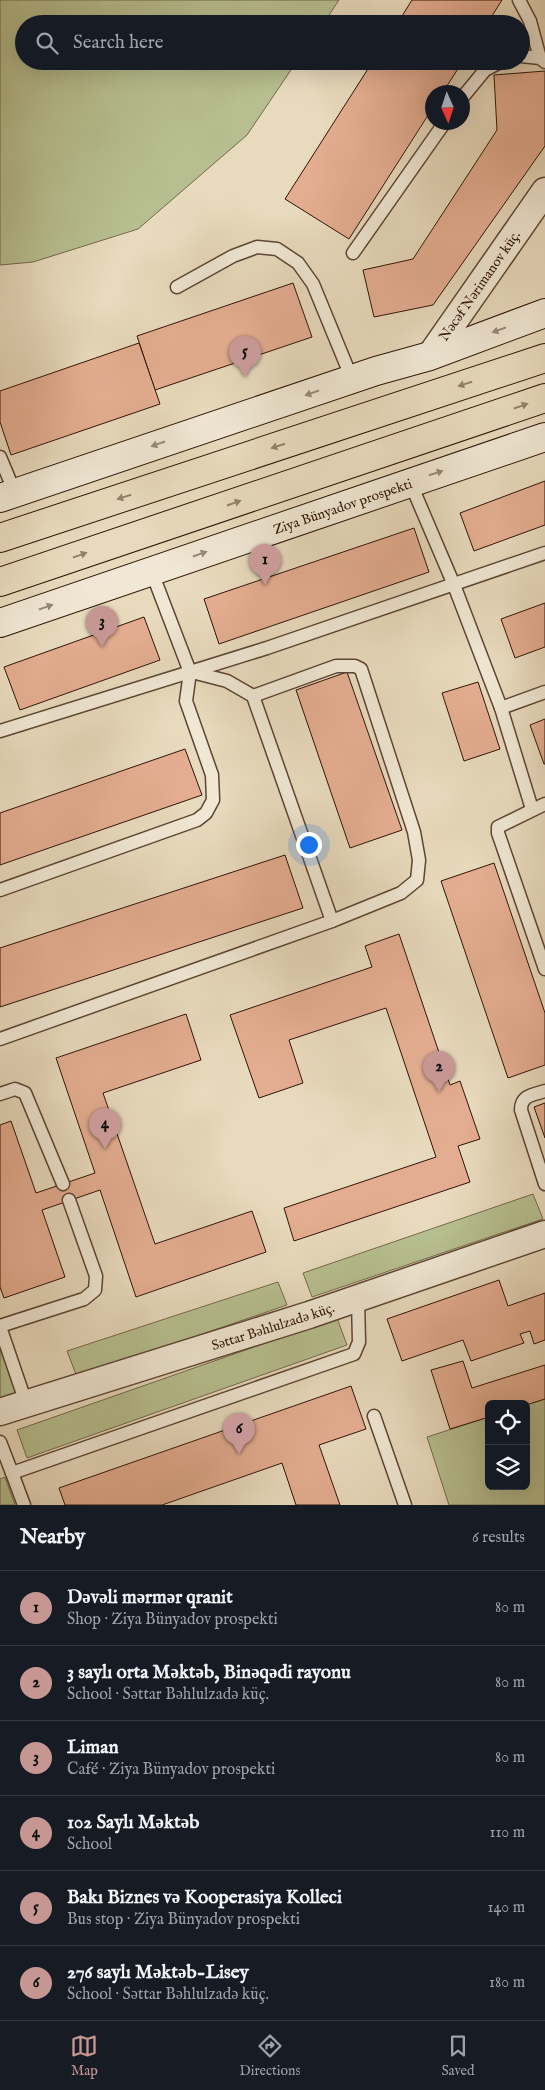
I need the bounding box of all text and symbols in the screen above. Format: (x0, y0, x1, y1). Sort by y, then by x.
search box (15, 15, 530, 70)
icon: search (33, 29, 61, 57)
text: Search here (73, 31, 164, 55)
north arrow (425, 85, 470, 130)
street label: Nəcəf Nərimanov küç. (435, 227, 525, 345)
one-way arrow (492, 327, 507, 334)
pin: 5 (229, 336, 261, 377)
one-way arrow (458, 381, 473, 388)
one-way arrow (304, 389, 319, 397)
one-way arrow (514, 402, 529, 410)
one-way arrow (150, 441, 165, 449)
one-way arrow (270, 442, 285, 450)
one-way arrow (429, 469, 444, 477)
street label: Ziya Bünyadov prospekti (271, 475, 415, 539)
one-way arrow (116, 494, 131, 501)
one-way arrow (227, 499, 242, 506)
pin: 1 (249, 544, 281, 585)
one-way arrow (192, 550, 207, 557)
one-way arrow (73, 551, 88, 558)
one-way arrow (39, 603, 54, 611)
pin: 3 (86, 606, 118, 647)
your location (296, 832, 322, 858)
pin: 2 (423, 1051, 455, 1092)
pin: 4 (89, 1108, 121, 1149)
street label: Səttar Bəhlulzadə küç. (209, 1299, 337, 1355)
map controls (485, 1400, 530, 1490)
button: locate (485, 1400, 530, 1445)
pin: 6 (223, 1413, 255, 1454)
button: layers (485, 1445, 530, 1490)
text: Nearby (20, 1524, 85, 1551)
text: 6 results (472, 1528, 525, 1548)
text: Dəvəli mərmər qranit (67, 1586, 233, 1610)
text: 1 (33, 1598, 39, 1618)
text: 80 m (495, 1598, 525, 1618)
text: Shop · Ziya Bünyadov prospekti (67, 1610, 278, 1630)
text: 3 saylı orta Məktəb, Binəqədi rayonu (67, 1661, 351, 1685)
text: 2 (32, 1673, 40, 1693)
text: 80 m (495, 1673, 525, 1693)
text: School · Səttar Bəhlulzadə küç. (67, 1685, 269, 1705)
text: Liman (67, 1736, 119, 1760)
text: 3 (33, 1748, 39, 1768)
text: 80 m (495, 1748, 525, 1768)
text: Café · Ziya Bünyadov prospekti (67, 1760, 275, 1780)
text: 102 Saylı Məktəb (67, 1811, 199, 1835)
text: 4 (32, 1823, 40, 1843)
text: 110 m (489, 1823, 525, 1843)
text: School (67, 1835, 112, 1855)
text: Bakı Biznes və Kooperasiya Kolleci (67, 1886, 342, 1910)
text: 5 (33, 1898, 39, 1918)
text: 140 m (487, 1898, 525, 1918)
text: Bus stop · Ziya Bünyadov prospekti (67, 1910, 300, 1930)
text: 276 saylı Məktəb-Lisey (67, 1961, 249, 1985)
text: 6 (33, 1973, 39, 1993)
text: 180 m (489, 1973, 525, 1993)
text: School · Səttar Bəhlulzadə küç. (67, 1985, 269, 2005)
tab: Map (70, 2032, 98, 2080)
tab: Directions (239, 2032, 300, 2080)
tab: Saved (441, 2032, 474, 2080)

